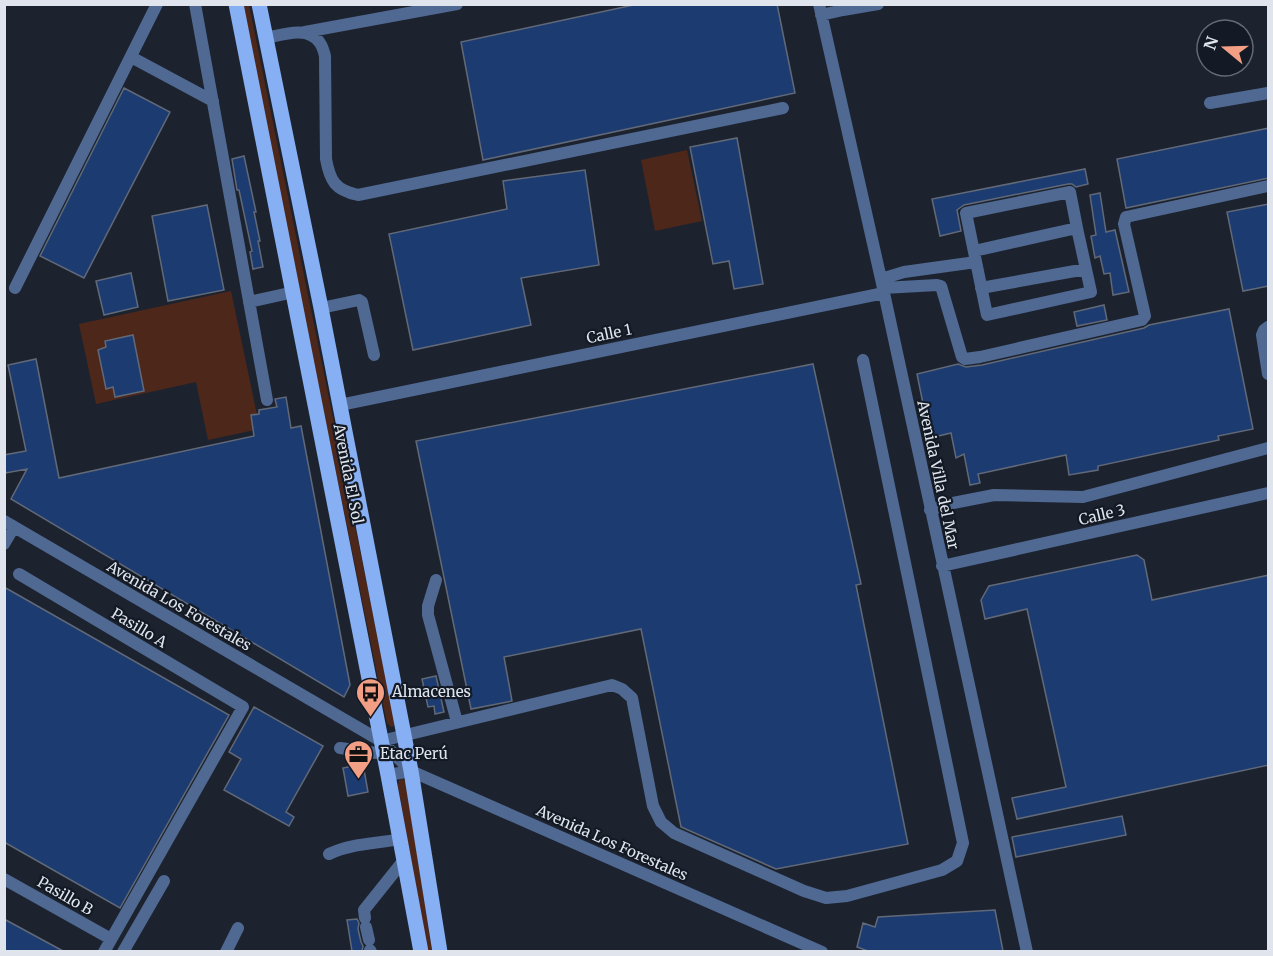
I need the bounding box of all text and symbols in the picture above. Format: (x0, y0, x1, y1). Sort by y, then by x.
north arrow (1195, 18, 1255, 78)
text: N (1199, 34, 1222, 52)
street label: Calle 1 (585, 319, 633, 348)
street label: Avenida Villa del Mar (913, 398, 964, 551)
street label: Avenida El Sol (329, 421, 368, 526)
street label: Calle 3 (1077, 500, 1127, 529)
street label: Avenida Los Forestales (103, 556, 255, 655)
street label: Pasillo A (108, 604, 171, 652)
bus stop icon: Almacenes (355, 676, 387, 718)
place label: Almacenes (391, 682, 471, 701)
office icon: Etac Perú (343, 738, 375, 780)
place label: Etac Perú (380, 744, 448, 763)
street label: Avenida Los Forestales (533, 800, 691, 884)
street label: Pasillo B (34, 872, 96, 919)

